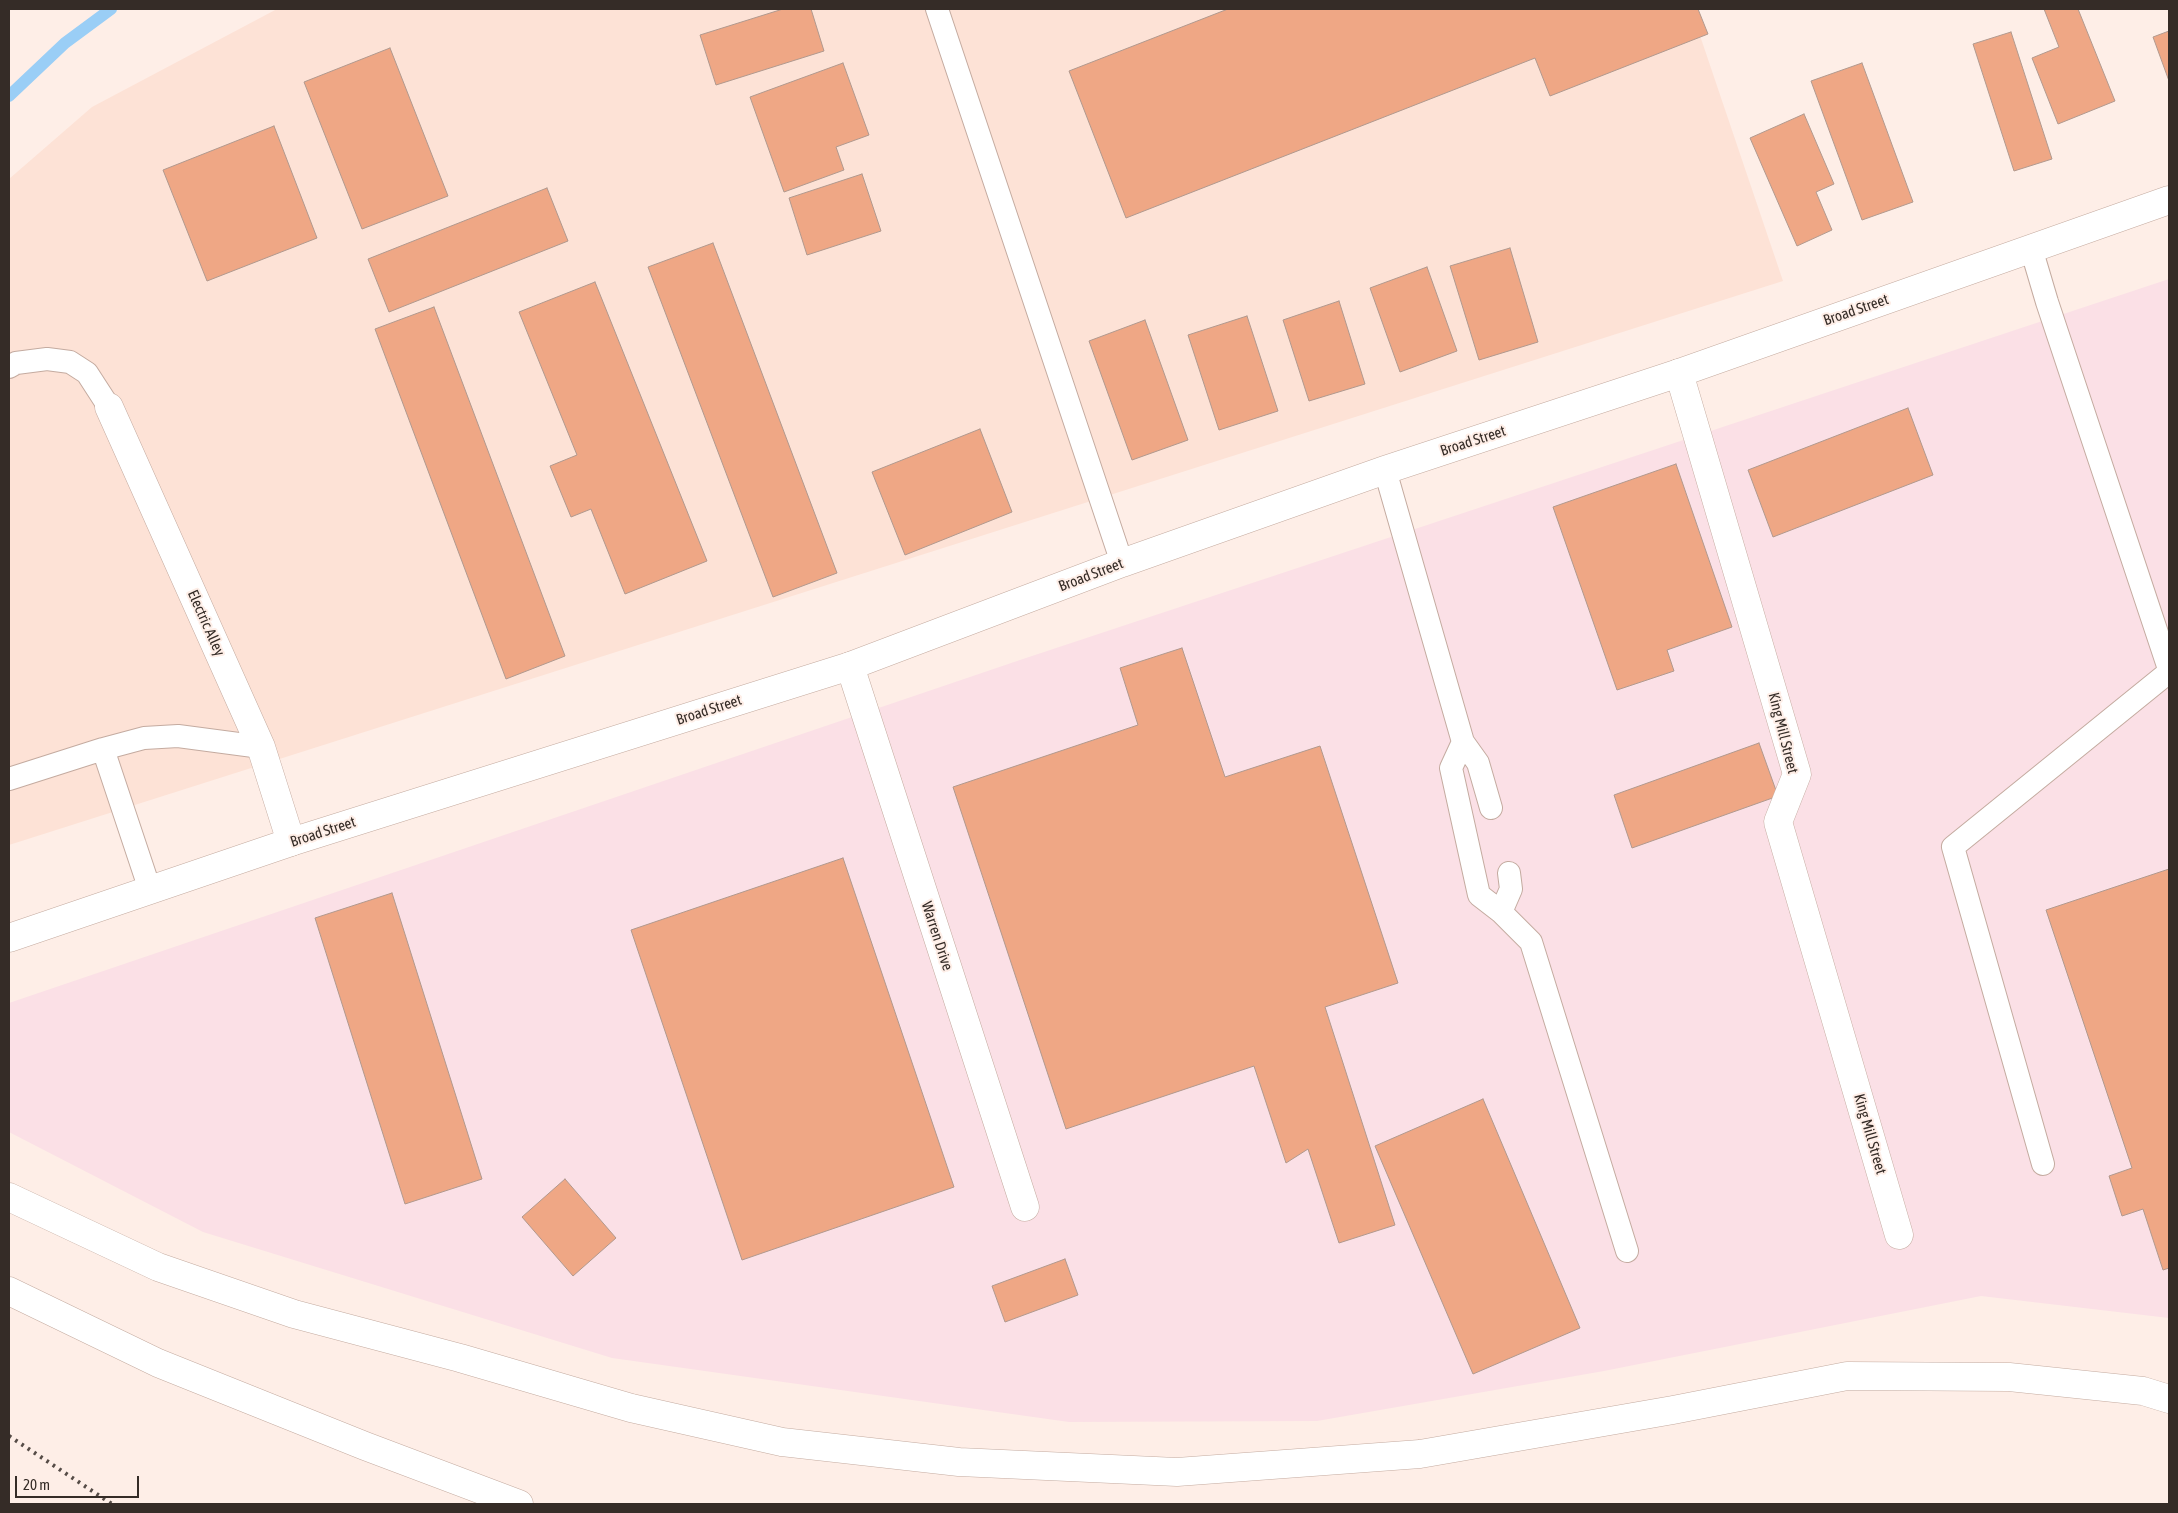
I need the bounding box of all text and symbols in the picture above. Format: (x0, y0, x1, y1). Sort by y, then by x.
street label: Broad Street (1821, 290, 1891, 330)
street label: Broad Street (1438, 422, 1508, 460)
street label: Broad Street (1056, 554, 1126, 596)
street label: Electric Alley (183, 587, 229, 659)
street label: Broad Street (674, 691, 744, 729)
street label: King Mill Street (1764, 691, 1802, 775)
street label: Broad Street (288, 813, 358, 851)
street label: Warren Drive (917, 899, 957, 973)
street label: King Mill Street (1850, 1092, 1890, 1176)
scale bar (18, 1466, 141, 1498)
text: 20 m (23, 1476, 50, 1493)

